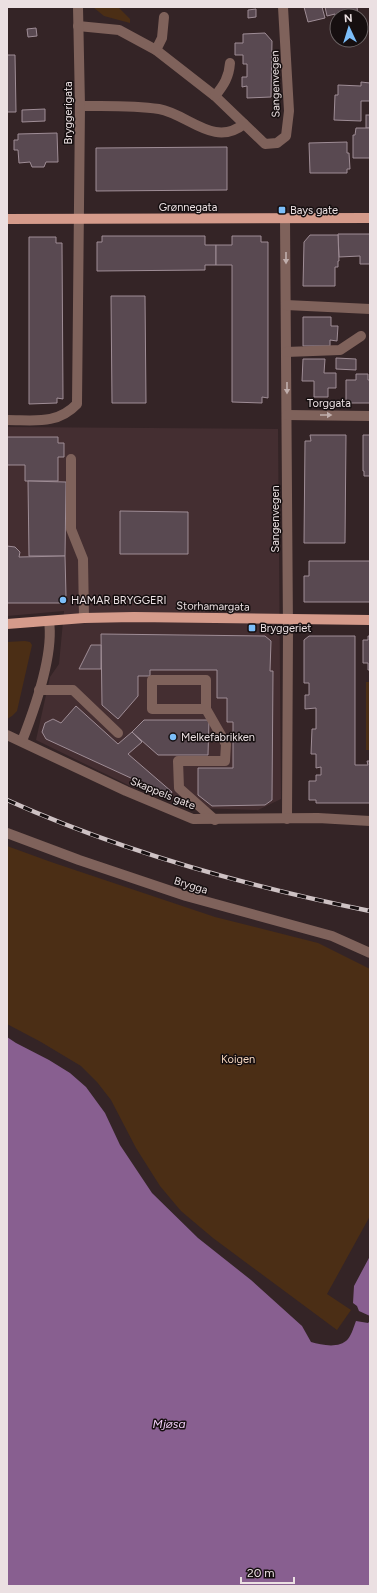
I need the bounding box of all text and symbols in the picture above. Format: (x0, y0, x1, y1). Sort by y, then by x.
north arrow (329, 8, 369, 48)
text: N (344, 12, 353, 25)
street label: Sangenvegen (268, 50, 283, 118)
street label: Bryggerigata (62, 81, 75, 145)
street label: Grønnegata (159, 201, 217, 214)
place label: Bays gate (290, 204, 338, 217)
marker: Bays gate (277, 205, 287, 215)
one-way arrow (283, 252, 289, 265)
one-way arrow (284, 382, 290, 395)
street label: Torggata (307, 397, 351, 410)
one-way arrow (320, 412, 333, 418)
street label: Sangenvegen (269, 485, 282, 553)
place label: HAMAR BRYGGERI (71, 594, 166, 607)
marker: HAMAR BRYGGERI (58, 595, 68, 605)
street label: Storhamargata (176, 599, 250, 614)
place label: Bryggeriet (260, 622, 311, 635)
marker: Bryggeriet (247, 623, 257, 633)
place label: Melkefabrikken (181, 731, 255, 744)
marker: Melkefabrikken (168, 732, 178, 742)
street label: Skappels gate (128, 775, 197, 812)
street label: Brygga (172, 874, 209, 897)
park label: Koigen (221, 1053, 255, 1066)
water label: Mjøsa (153, 1417, 185, 1431)
scale bar (241, 1559, 294, 1585)
text: 20 m (247, 1566, 275, 1580)

